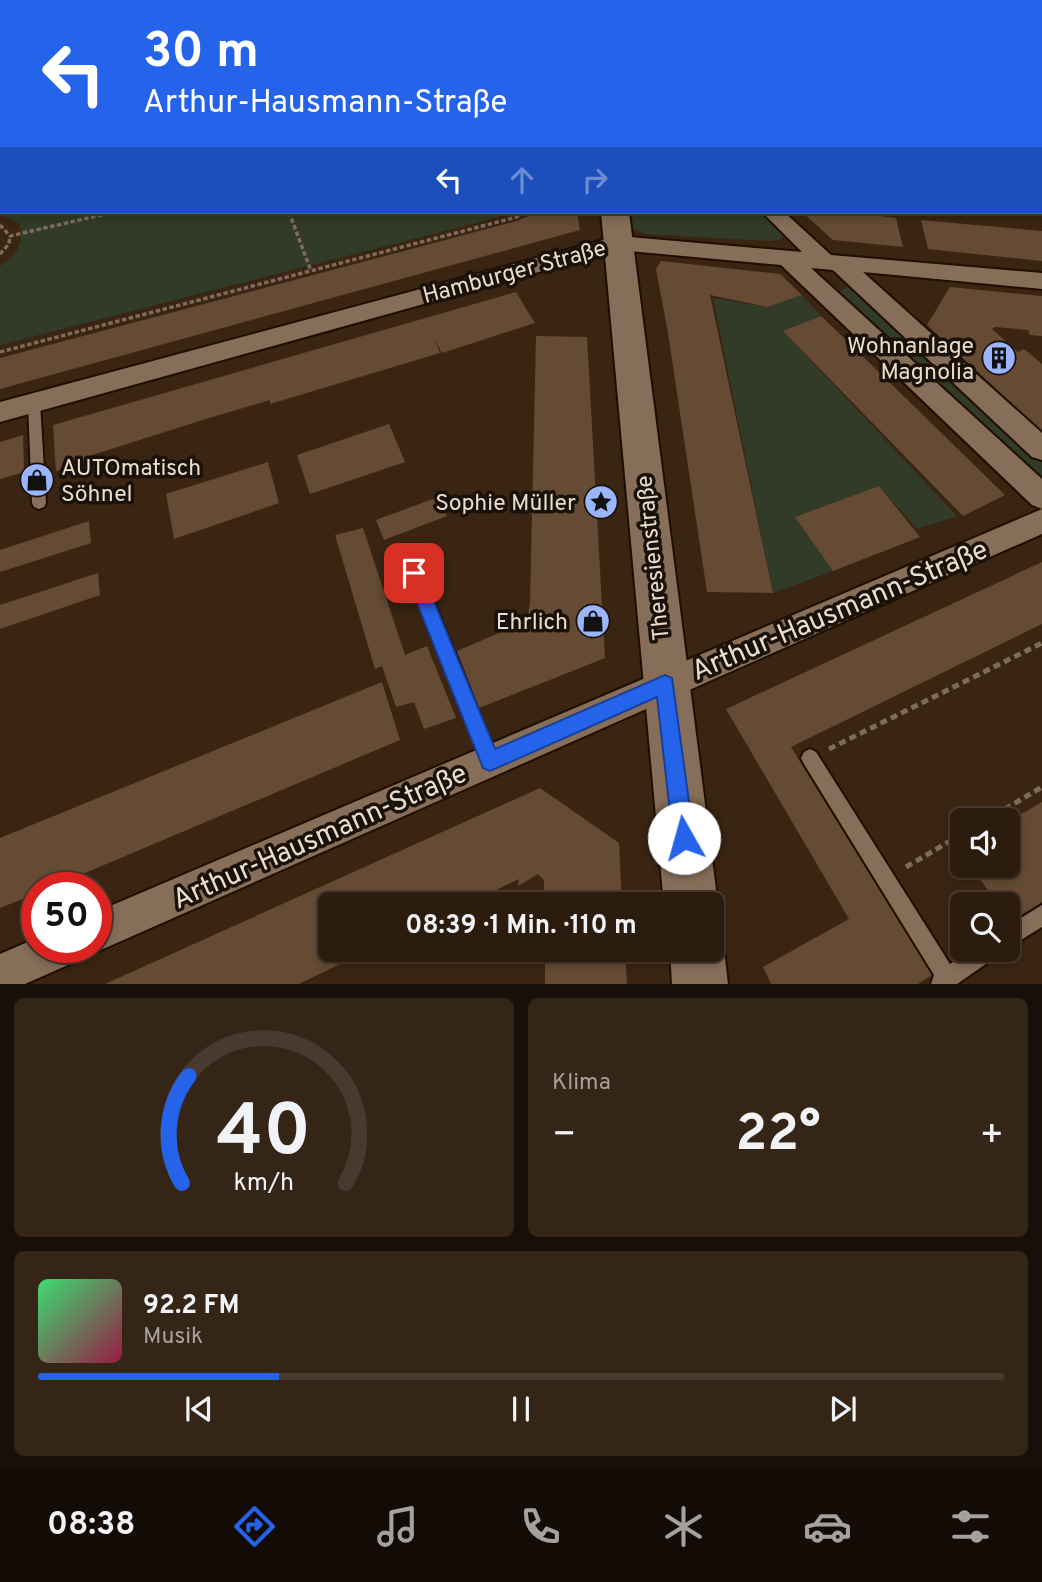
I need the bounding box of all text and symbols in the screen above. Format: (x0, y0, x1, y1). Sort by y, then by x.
text: 30 m (143, 23, 259, 85)
icon: left (28, 28, 119, 119)
text: Arthur-Hausmann-Straße (143, 84, 507, 124)
icon: left (430, 161, 468, 199)
icon: ahead (503, 161, 541, 199)
icon: right (576, 161, 614, 199)
street label: Hamburger Straße (420, 235, 609, 312)
place label: Wohnanlage Magnolia (847, 333, 974, 388)
building icon: Wohnanlage Magnolia (980, 339, 1018, 377)
place label: AUTOmatisch Söhnel (61, 455, 201, 510)
shop icon: AUTOmatisch Söhnel (18, 461, 56, 499)
street label: Theresienstraße (631, 474, 678, 642)
place icon: Sophie Müller (582, 483, 620, 521)
place label: Sophie Müller (435, 490, 576, 519)
street label: Arthur-Hausmann-Straße (686, 533, 994, 691)
pin (384, 543, 444, 603)
icon: arrive (395, 554, 433, 592)
shop icon: Ehrlich (574, 602, 612, 640)
place label: Ehrlich (496, 609, 568, 638)
street label: Arthur-Hausmann-Straße (167, 756, 473, 919)
position arrow (647, 801, 721, 875)
map controls (950, 808, 1020, 962)
button: sound (950, 808, 1020, 878)
speed limit sign: 50 (21, 872, 112, 963)
button: search (950, 892, 1020, 962)
text: 08:39 · 1 Min. · 110 m (405, 910, 637, 943)
text: Klima (552, 1069, 611, 1098)
text: 40 (217, 1090, 311, 1182)
text: 22° (735, 1103, 821, 1169)
text: − (552, 1112, 577, 1161)
text: + (979, 1112, 1004, 1161)
text: km/h (234, 1168, 294, 1200)
text: 92.2 FM (143, 1290, 240, 1323)
text: Musik (143, 1323, 203, 1352)
icon: previous (180, 1390, 218, 1428)
icon: pause (502, 1390, 540, 1428)
icon: next (824, 1390, 862, 1428)
icon: directions (230, 1502, 279, 1551)
icon: music (373, 1502, 422, 1551)
icon: phone (516, 1502, 565, 1551)
icon: climate (659, 1502, 708, 1551)
icon: car (803, 1502, 852, 1551)
icon: filters (946, 1502, 995, 1551)
text: 08:38 (47, 1506, 135, 1546)

